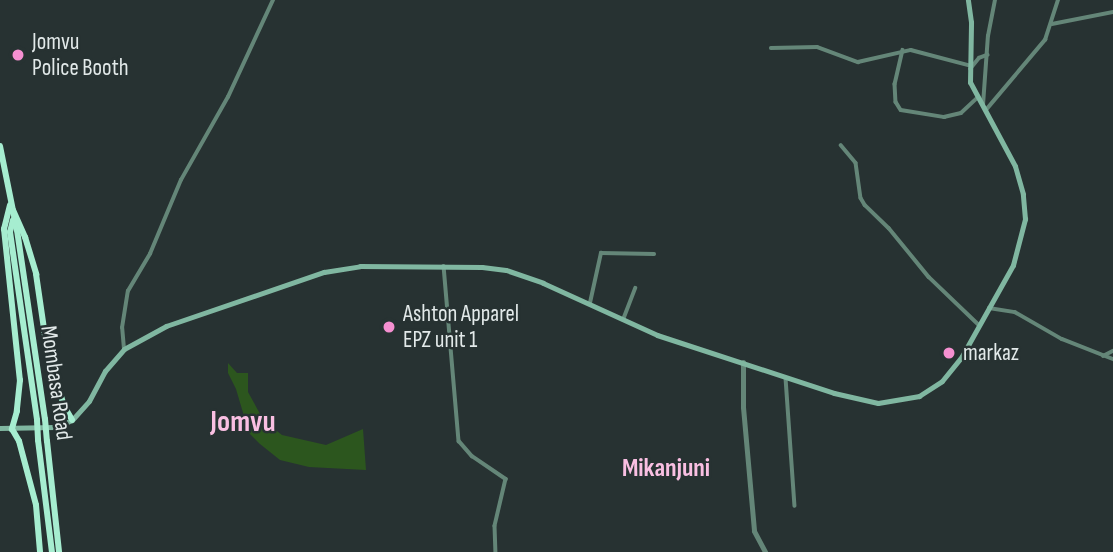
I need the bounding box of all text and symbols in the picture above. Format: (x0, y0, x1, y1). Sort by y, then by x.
place label: Jomvu Police Booth (32, 28, 128, 82)
marker: Jomvu Police Booth (10, 47, 26, 63)
place label: Ashton Apparel EPZ unit 1 (403, 300, 519, 354)
marker: Ashton Apparel EPZ unit 1 (381, 319, 397, 335)
street label: Mombasa Road (34, 324, 78, 442)
place label: markaz (963, 339, 1019, 367)
marker: markaz (941, 345, 957, 361)
district label: Jomvu (210, 404, 276, 440)
district label: Mikanjuni (622, 453, 710, 485)

